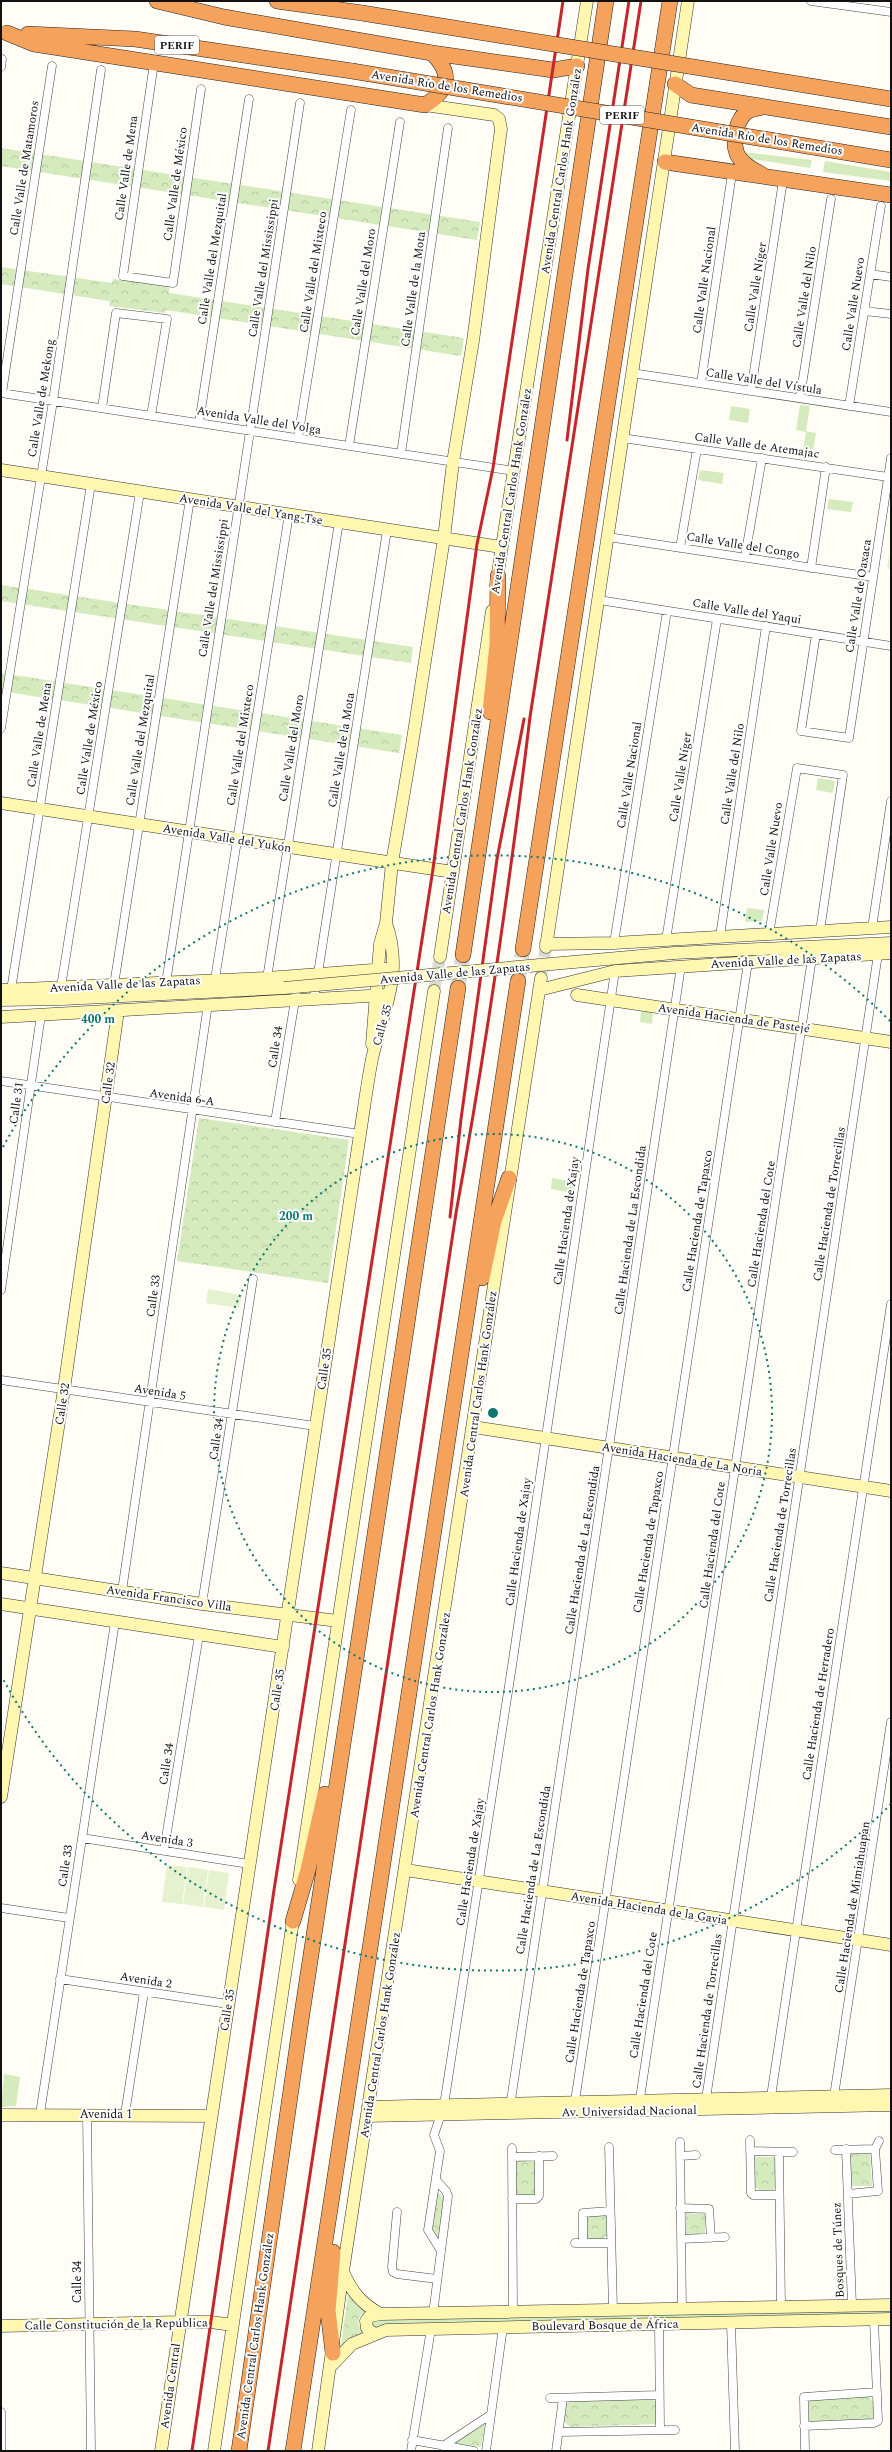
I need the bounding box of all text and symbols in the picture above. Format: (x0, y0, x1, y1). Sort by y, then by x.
road number: PERIF (155, 36, 199, 54)
street label: Avenida Río de los Remedios (370, 65, 524, 108)
street label: Avenida Central Carlos Hank González (536, 67, 587, 276)
street label: Calle Valle de Matamoros (4, 99, 45, 237)
road number: PERIF (600, 106, 644, 124)
street label: Calle Valle de Mena (110, 114, 143, 222)
street label: Avenida Río de los Remedios (690, 118, 844, 161)
street label: Calle Valle de México (158, 126, 193, 242)
street label: Calle Valle del Mezquital (193, 192, 232, 326)
street label: Calle Valle del Mississippi (243, 197, 284, 339)
street label: Calle Valle del Mixteco (294, 210, 332, 334)
street label: Calle Valle Nacional (688, 225, 721, 335)
street label: Calle Valle del Moro (346, 227, 381, 337)
street label: Calle Valle de la Mota (396, 230, 431, 348)
street label: Calle Valle Níger (739, 241, 772, 333)
street label: Calle Valle del Nilo (787, 245, 822, 349)
street label: Calle Valle Nuevo (837, 256, 870, 352)
street label: Calle Valle de Mekong (23, 338, 60, 459)
street label: Calle Valle del Vístula (704, 363, 824, 400)
street label: Avenida Central Carlos Hank González (486, 387, 537, 596)
street label: Avenida Valle del Volga (195, 401, 323, 440)
street label: Calle Valle de Atemajac (693, 427, 821, 464)
street label: Avenida Valle del Yang-Tse (178, 489, 324, 530)
street label: Calle Valle del Mississippi (193, 517, 234, 659)
street label: Calle Valle del Congo (685, 527, 801, 564)
street label: Calle Valle de Oaxaca (840, 538, 877, 654)
street label: Calle Valle del Yaqui (691, 593, 803, 630)
street label: Calle Valle del Mezquital (121, 673, 160, 807)
street label: Calle Valle de México (71, 680, 108, 796)
street label: Calle Valle de Mena (22, 681, 57, 789)
street label: Calle Valle del Mixteco (221, 683, 259, 807)
street label: Calle Valle de la Mota (323, 691, 360, 809)
street label: Calle Valle del Moro (274, 693, 309, 803)
street label: Avenida Central Carlos Hank González (437, 707, 488, 916)
street label: Calle Valle Nacional (612, 720, 647, 830)
street label: Calle Valle del Nilo (715, 722, 750, 826)
street label: Calle Valle Níger (664, 731, 697, 823)
street label: Calle Valle Nuevo (755, 801, 788, 897)
street label: Avenida Valle del Yukón (161, 819, 293, 858)
street label: Avenida Valle de las Zapatas (710, 947, 862, 974)
street label: Avenida Valle de las Zapatas (379, 957, 531, 990)
street label: Avenida Valle de las Zapatas (49, 971, 201, 998)
street label: Avenida Hacienda de Pastejé (657, 998, 811, 1039)
street label: Calle 35 (368, 1002, 397, 1048)
text: 400 m (81, 1010, 115, 1029)
street label: Calle 34 (263, 1025, 288, 1069)
street label: Calle 32 (96, 1061, 121, 1105)
street label: Calle 31 (4, 1081, 29, 1125)
street label: Avenida 6-A (148, 1084, 216, 1111)
street label: Calle Hacienda de Torrecillas (808, 1125, 851, 1283)
street label: Calle Hacienda de La Escondida (609, 1144, 652, 1316)
street label: Calle Hacienda de Tapaxco (677, 1149, 718, 1293)
street label: Calle Hacienda de Xajay (548, 1155, 585, 1286)
street label: Calle Hacienda del Cote (742, 1159, 781, 1289)
text: 200 m (279, 1207, 313, 1226)
street label: Calle 33 (141, 1274, 166, 1318)
street label: Avenida Central Carlos Hank González (455, 1289, 502, 1499)
street label: Calle 35 (312, 1347, 337, 1391)
street label: Avenida 5 (133, 1379, 187, 1406)
street label: Calle 32 (50, 1382, 75, 1426)
centre of rings (486, 1406, 500, 1420)
street label: Calle 34 (204, 1417, 229, 1461)
street label: Avenida Hacienda de La Noria (600, 1437, 764, 1482)
street label: Calle Hacienda de Torrecillas (759, 1446, 802, 1604)
street label: Calle Hacienda de La Escondida (560, 1464, 605, 1636)
street label: Calle Hacienda de Tapaxco (628, 1470, 669, 1614)
street label: Calle Hacienda de Xajay (500, 1476, 537, 1607)
street label: Calle Hacienda del Cote (694, 1480, 731, 1610)
street label: Avenida Francisco Villa (105, 1580, 233, 1617)
street label: Avenida Central Carlos Hank González (405, 1611, 456, 1820)
street label: Calle Hacienda de Herradero (797, 1626, 840, 1782)
street label: Calle 35 (265, 1668, 290, 1712)
street label: Calle 34 (154, 1742, 179, 1786)
street label: Calle Hacienda de La Escondida (511, 1784, 556, 1956)
street label: Calle Hacienda de Xajay (451, 1796, 490, 1927)
street label: Calle Hacienda de Mimiahuapan (830, 1820, 875, 1994)
street label: Avenida 3 (140, 1826, 194, 1853)
street label: Calle 33 (53, 1844, 78, 1888)
street label: Avenida Hacienda de la Gavia (569, 1887, 729, 1930)
street label: Calle Hacienda de Tapaxco (560, 1920, 601, 2064)
street label: Calle Hacienda del Cote (624, 1930, 663, 2060)
street label: Avenida Central Carlos Hank González (355, 1931, 406, 2140)
street label: Calle Hacienda de Torrecillas (687, 1932, 728, 2090)
street label: Avenida 2 (119, 1967, 173, 1994)
street label: Calle 35 (215, 1988, 240, 2032)
street label: Av. Universidad Nacional (561, 2101, 697, 2122)
street label: Avenida 1 (80, 2105, 132, 2124)
street label: Bosques de Túnez (827, 2202, 850, 2298)
street label: Avenida Central Carlos Hank González (232, 2231, 279, 2441)
street label: Calle 34 (68, 2261, 87, 2303)
street label: Calle Constitución de la República (24, 2313, 208, 2336)
street label: Boulevard Bosque de África (531, 2315, 679, 2336)
street label: Avenida Central (155, 2342, 186, 2430)

